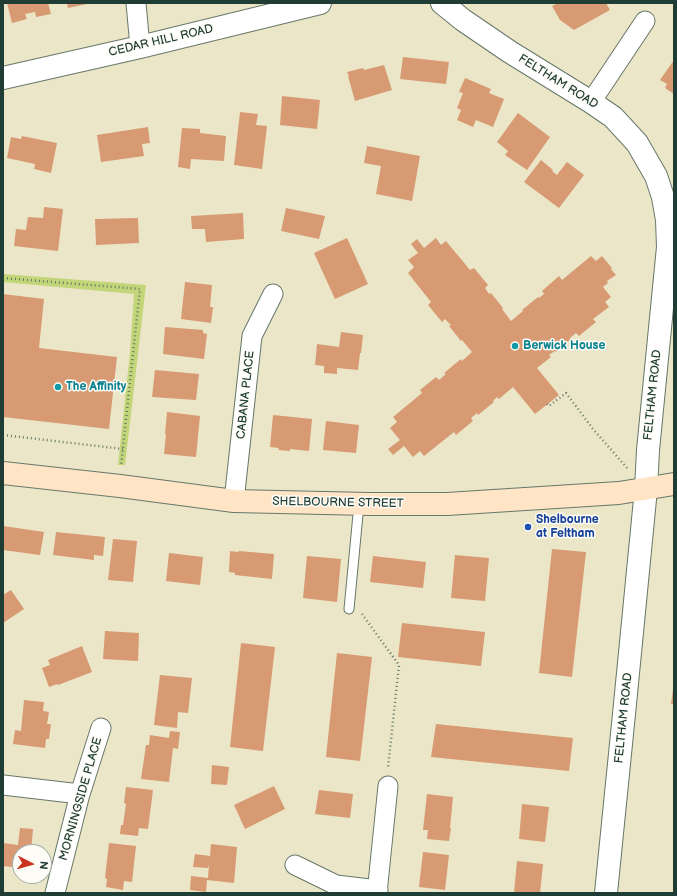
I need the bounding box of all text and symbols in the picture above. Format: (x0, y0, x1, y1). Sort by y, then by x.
street label: CEDAR HILL ROAD (107, 22, 215, 60)
street label: FELTHAM ROAD (515, 52, 601, 112)
place label: Berwick House (523, 339, 605, 353)
marker: Berwick House (510, 341, 520, 351)
street label: FELTHAM ROAD (641, 349, 665, 441)
street label: CABANA PLACE (234, 350, 258, 440)
place label: The Affinity (66, 380, 126, 394)
marker: The Affinity (53, 382, 63, 392)
street label: SHELBOURNE STREET (272, 495, 404, 511)
place label: Shelbourne at Feltham (536, 513, 599, 541)
marker: Shelbourne at Feltham (523, 522, 533, 532)
street label: FELTHAM ROAD (612, 672, 636, 764)
street label: MORNINGSIDE PLACE (56, 736, 106, 862)
north arrow (12, 844, 52, 884)
text: N (37, 860, 50, 870)

